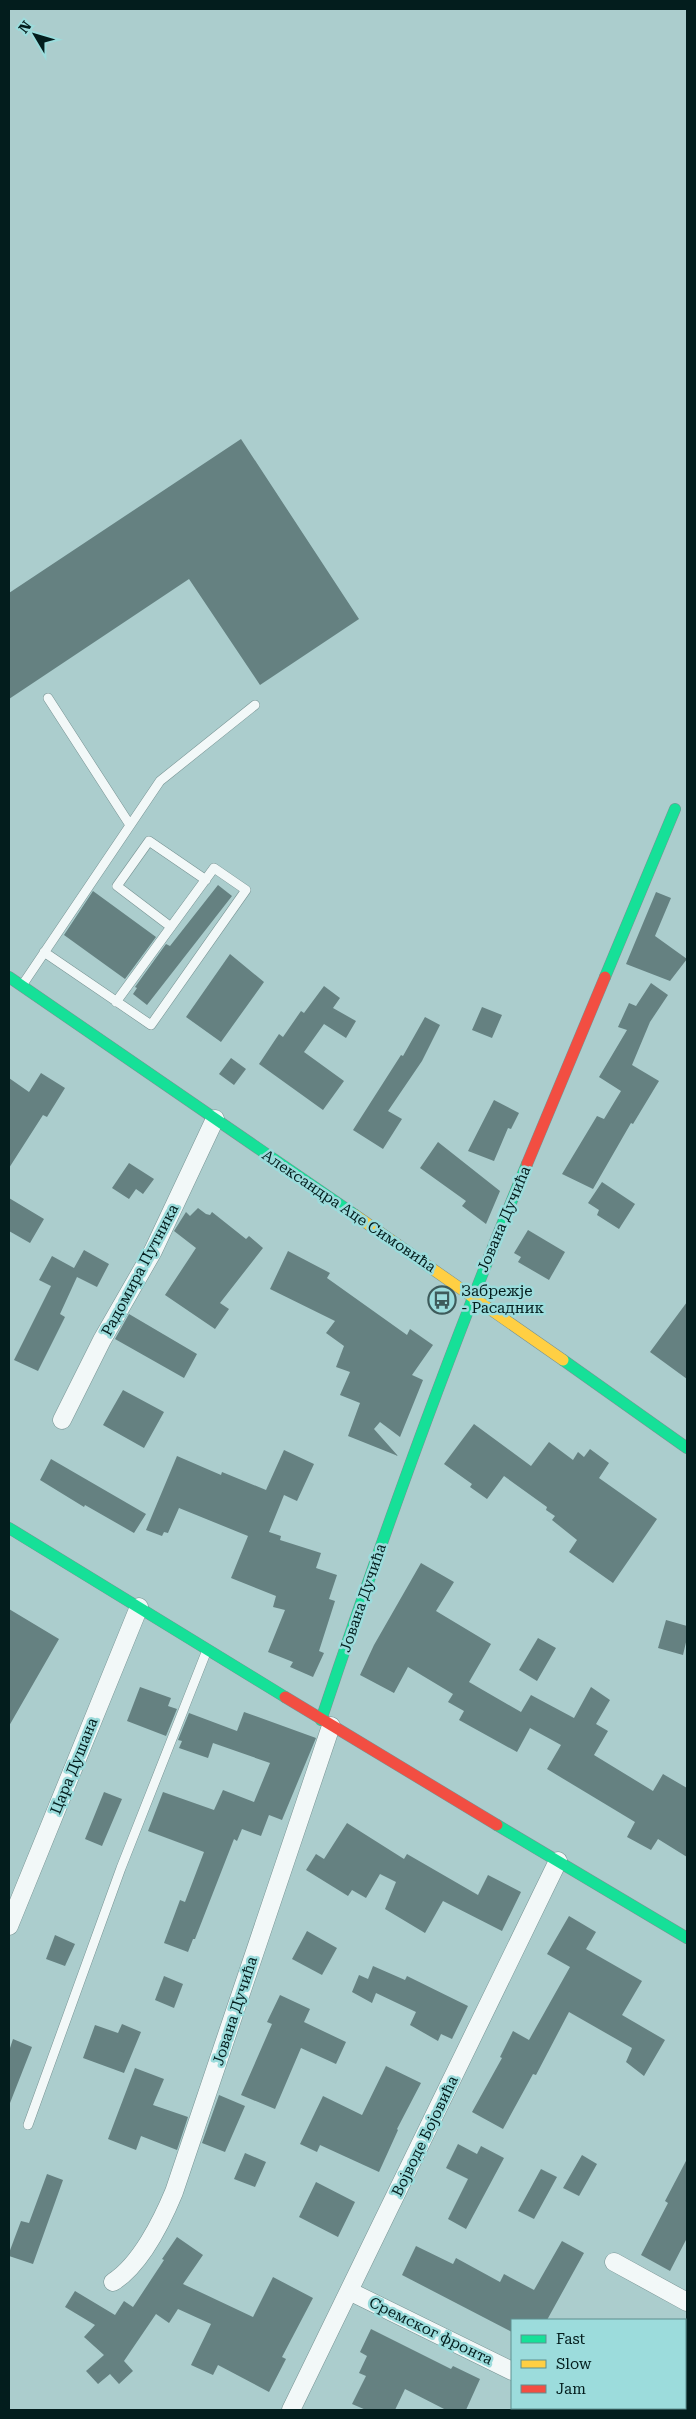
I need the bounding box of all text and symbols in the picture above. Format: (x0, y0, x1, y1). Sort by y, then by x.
north arrow (10, 10, 60, 60)
text: N (15, 18, 35, 36)
street label: Александра Аце Симовића (259, 1146, 439, 1276)
street label: Јована Дучића (474, 1163, 534, 1275)
street label: Радомира Путника (98, 1201, 182, 1339)
place label: Забрежје - Расадник (461, 1282, 545, 1317)
bus stop icon: Забрежје - Расадник (427, 1285, 457, 1315)
street label: Јована Дучића (336, 1541, 390, 1655)
street label: Цара Душана (46, 1715, 102, 1817)
street label: Јована Дучића (209, 1954, 261, 2068)
street label: Војводе Бојовића (388, 2073, 462, 2199)
street label: Сремског фронта (366, 2293, 496, 2369)
legend (511, 2319, 686, 2409)
text: Fast (556, 2330, 586, 2348)
text: Slow (556, 2355, 592, 2373)
text: Jam (556, 2380, 586, 2398)

